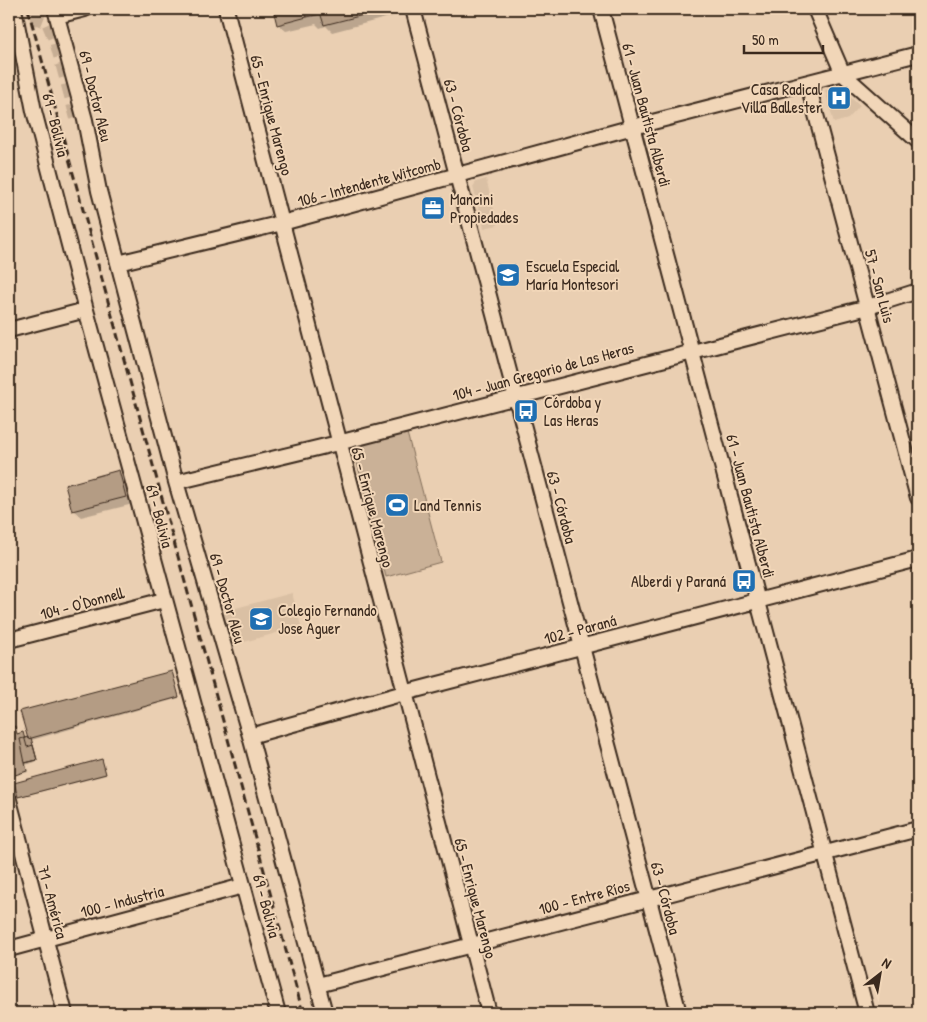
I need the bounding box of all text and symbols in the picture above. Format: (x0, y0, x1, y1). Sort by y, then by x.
scale bar (744, 22, 823, 54)
text: 50 m (752, 29, 779, 50)
street label: 61 - Juan Bautista Alberdi (617, 41, 677, 189)
street label: 69 - Doctor Aleu (74, 48, 118, 144)
street label: 65 - Enrique Marengo (245, 52, 299, 178)
street label: 63 - Córdoba (439, 76, 479, 154)
place label: Casa Radical Villa Ballester (741, 78, 823, 118)
hospital icon: Casa Radical Villa Ballester (826, 85, 852, 111)
street label: 69 - Bolivia (37, 91, 75, 159)
street label: 106 - Intendente Witcomb (295, 152, 443, 212)
place label: Mancini Propiedades (450, 188, 518, 228)
office icon: Mancini Propiedades (420, 195, 446, 221)
street label: 57 - San Luis (860, 247, 900, 325)
place label: Escuela Especial María Montesori (526, 255, 620, 295)
school or university icon: Escuela Especial María Montesori (495, 262, 521, 288)
street label: 104 - Juan Gregorio de Las Heras (450, 336, 636, 406)
place label: Córdoba y Las Heras (544, 391, 602, 431)
bus stop icon: Córdoba y Las Heras (513, 398, 539, 424)
street label: 61 - Juan Bautista Alberdi (721, 432, 781, 580)
street label: 65 - Enrique Marengo (346, 444, 400, 570)
street label: 63 - Córdoba (542, 468, 582, 546)
street label: 69 - Bolivia (141, 482, 179, 550)
sports icon: Land Tennis (384, 492, 410, 518)
place label: Land Tennis (414, 494, 481, 516)
street label: 69 - Doctor Aleu (205, 550, 252, 646)
bus stop icon: Alberdi y Paraná (731, 568, 757, 594)
place label: Alberdi y Paraná (631, 570, 726, 592)
street label: 104 - O'Donnell (38, 581, 127, 625)
place label: Colegio Fernando Jose Aguer (278, 599, 377, 639)
school or university icon: Colegio Fernando Jose Aguer (248, 606, 274, 632)
street label: 102 - Paraná (541, 609, 619, 649)
street label: 65 - Enrique Marengo (449, 835, 503, 961)
street label: 63 - Córdoba (646, 859, 686, 937)
street label: 71 - América (33, 863, 73, 941)
street label: 69 - Bolivia (248, 872, 286, 940)
street label: 100 - Entre Ríos (536, 874, 632, 920)
street label: 100 - Industria (78, 879, 166, 923)
north arrow (854, 950, 904, 1000)
text: N (879, 952, 896, 973)

